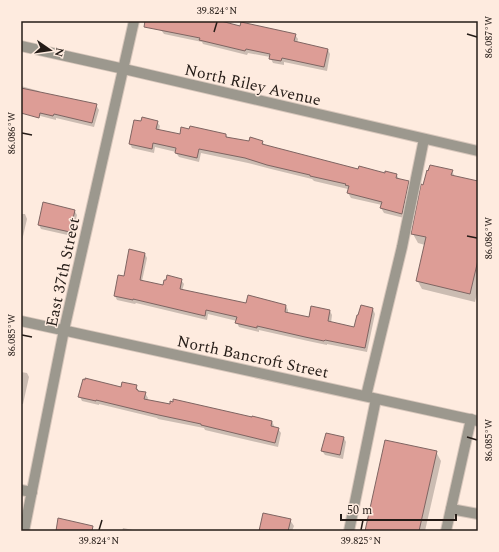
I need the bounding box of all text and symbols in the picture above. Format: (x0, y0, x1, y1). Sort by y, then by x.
text: 39.824°N (197, 3, 237, 19)
text: 86.087°W (481, 16, 497, 58)
north arrow (30, 30, 70, 70)
text: N (50, 46, 69, 58)
street label: North Riley Avenue (182, 58, 323, 112)
text: 86.086°W (4, 112, 20, 154)
street label: East 37th Street (40, 215, 86, 329)
text: 86.086°W (481, 217, 497, 259)
text: 86.085°W (4, 314, 20, 356)
street label: North Bancroft Street (175, 329, 331, 385)
text: 86.085°W (481, 419, 497, 461)
scale bar (341, 496, 456, 522)
text: 50 m (347, 501, 372, 520)
text: 39.824°N (79, 533, 119, 549)
text: 39.825°N (341, 533, 381, 549)

